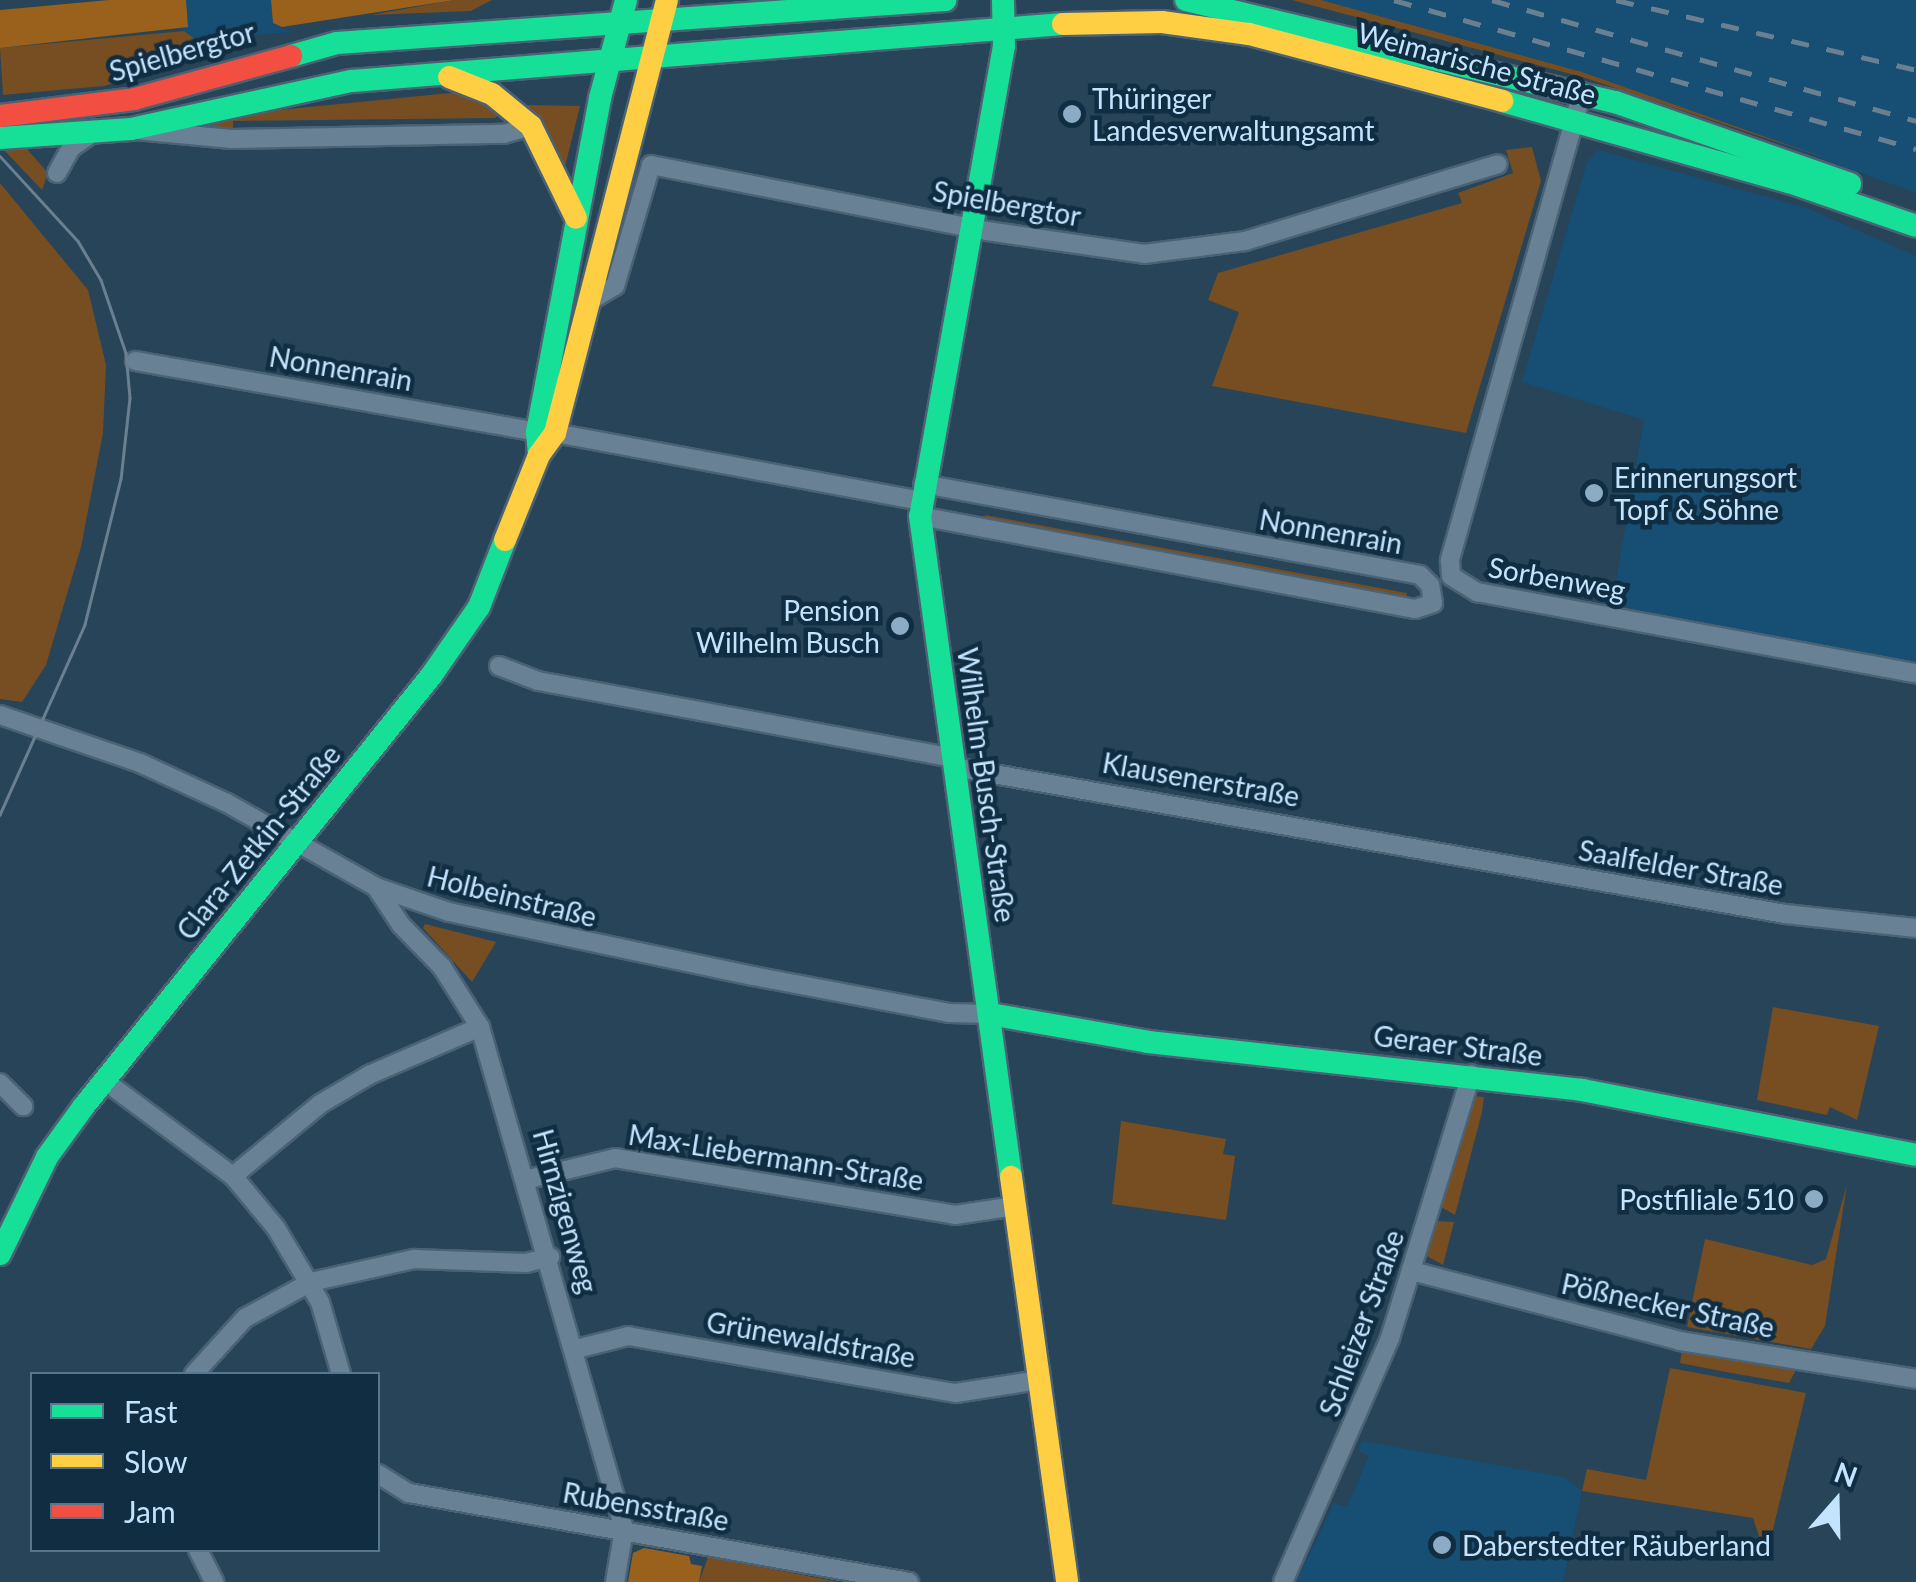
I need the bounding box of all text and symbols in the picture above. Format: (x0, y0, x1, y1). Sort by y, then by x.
street label: Spielbergtor (105, 14, 259, 88)
street label: Weimarische Straße (1354, 15, 1600, 111)
place label: Thüringer Landesverwaltungsamt (1092, 81, 1374, 147)
marker: Thüringer Landesverwaltungsamt (1061, 103, 1083, 125)
street label: Spielbergtor (930, 173, 1084, 233)
street label: Nonnenrain (267, 339, 415, 397)
place label: Erinnerungsort Topf & Söhne (1614, 460, 1797, 526)
marker: Erinnerungsort Topf & Söhne (1583, 482, 1605, 504)
street label: Nonnenrain (1257, 502, 1405, 560)
street label: Sorbenweg (1486, 549, 1628, 607)
place label: Pension Wilhelm Busch (696, 593, 880, 659)
marker: Pension Wilhelm Busch (889, 615, 911, 637)
street label: Wilhelm-Busch-Straße (951, 645, 1023, 925)
street label: Clara-Zetkin-Straße (169, 738, 347, 946)
street label: Klausenerstraße (1100, 745, 1302, 813)
street label: Saalfelder Straße (1576, 832, 1786, 902)
street label: Holbeinstraße (424, 859, 600, 933)
street label: Geraer Straße (1371, 1018, 1545, 1072)
street label: Max-Liebermann-Straße (626, 1117, 926, 1197)
street label: Hirnzigenweg (527, 1125, 605, 1297)
place label: Postfiliale 510 (1619, 1182, 1794, 1216)
marker: Postfiliale 510 (1803, 1188, 1825, 1210)
street label: Schleizer Straße (1312, 1225, 1410, 1421)
street label: Pößnecker Straße (1558, 1266, 1778, 1344)
street label: Grünewaldstraße (704, 1304, 918, 1374)
legend (30, 1372, 380, 1552)
text: Fast (124, 1393, 178, 1429)
text: Slow (124, 1443, 187, 1479)
north arrow (1786, 1452, 1886, 1552)
text: N (1830, 1454, 1862, 1493)
street label: Rubensstraße (560, 1475, 732, 1537)
text: Jam (124, 1493, 176, 1529)
place label: Daberstedter Räuberland (1462, 1528, 1771, 1562)
marker: Daberstedter Räuberland (1431, 1534, 1453, 1556)

